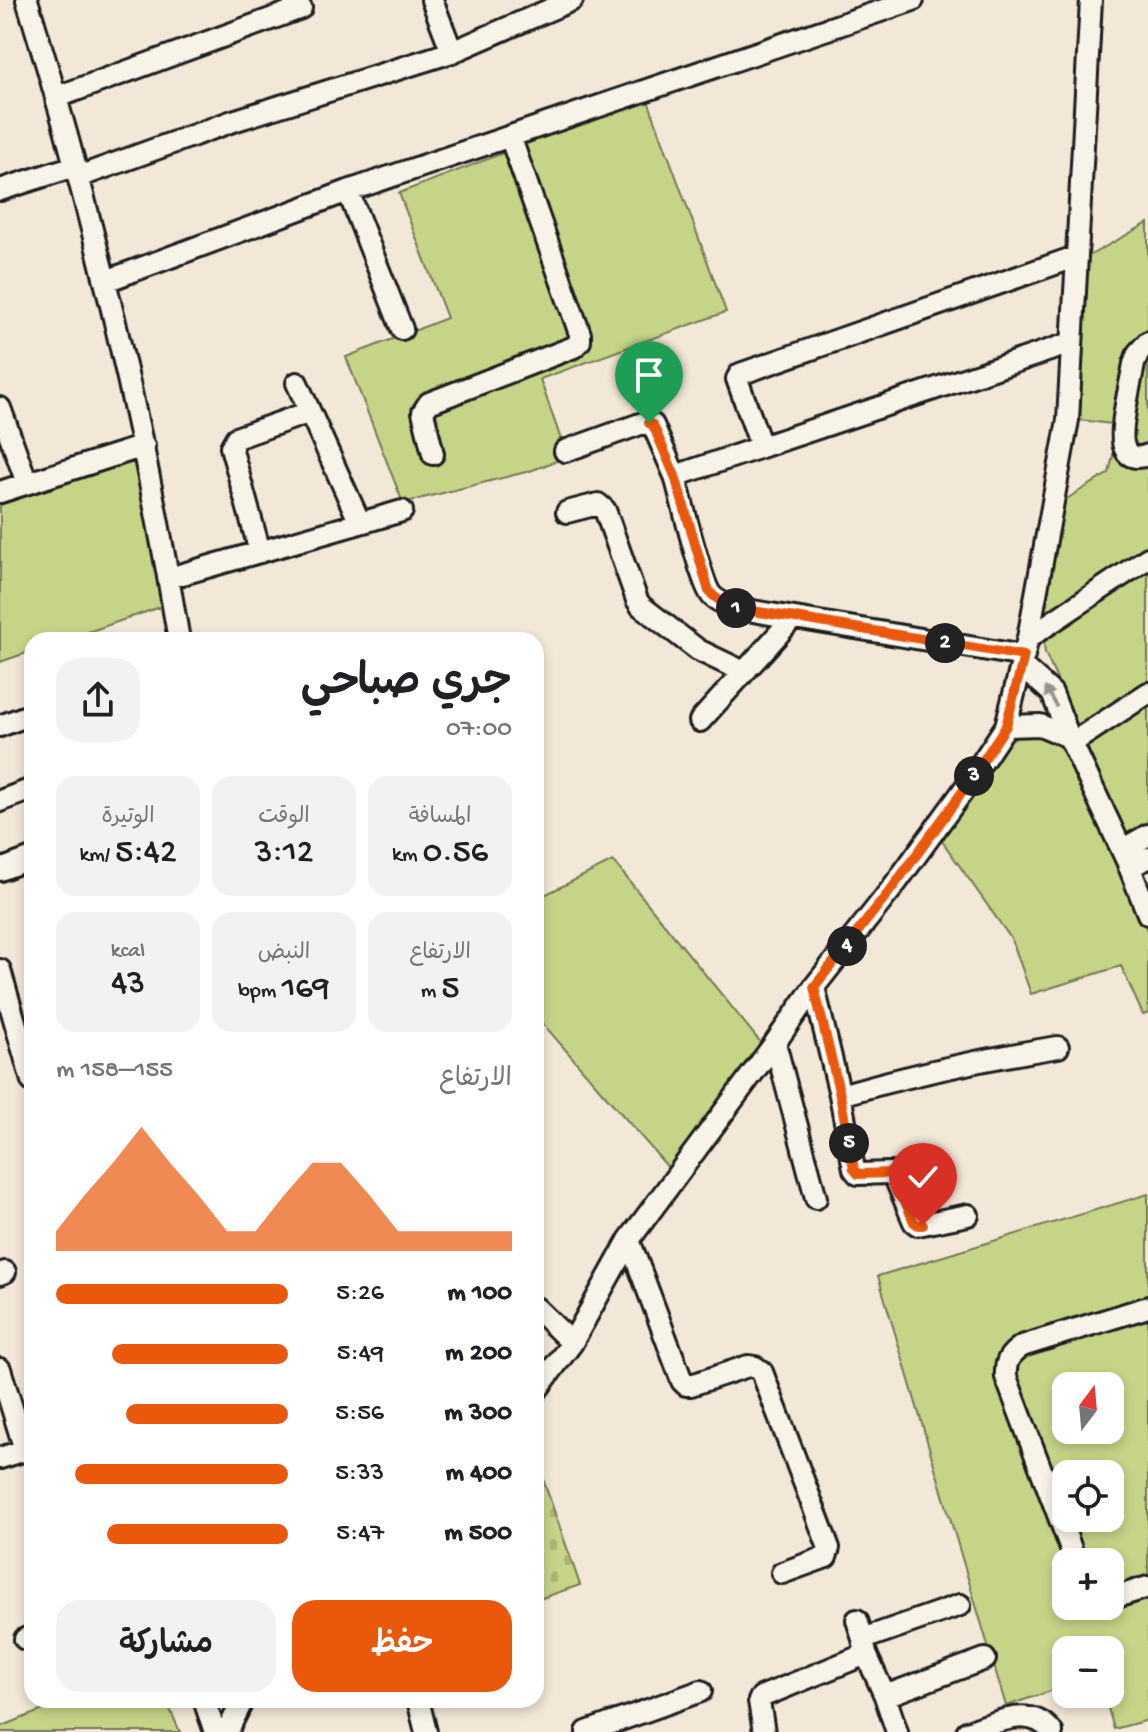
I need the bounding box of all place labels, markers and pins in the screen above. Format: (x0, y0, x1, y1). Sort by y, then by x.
pin (615, 341, 683, 423)
pin: 1 (716, 588, 756, 628)
pin: 2 (925, 623, 965, 663)
pin: 3 (954, 756, 994, 796)
pin: 4 (827, 926, 867, 966)
pin: 5 (829, 1123, 869, 1163)
pin (889, 1143, 957, 1225)

